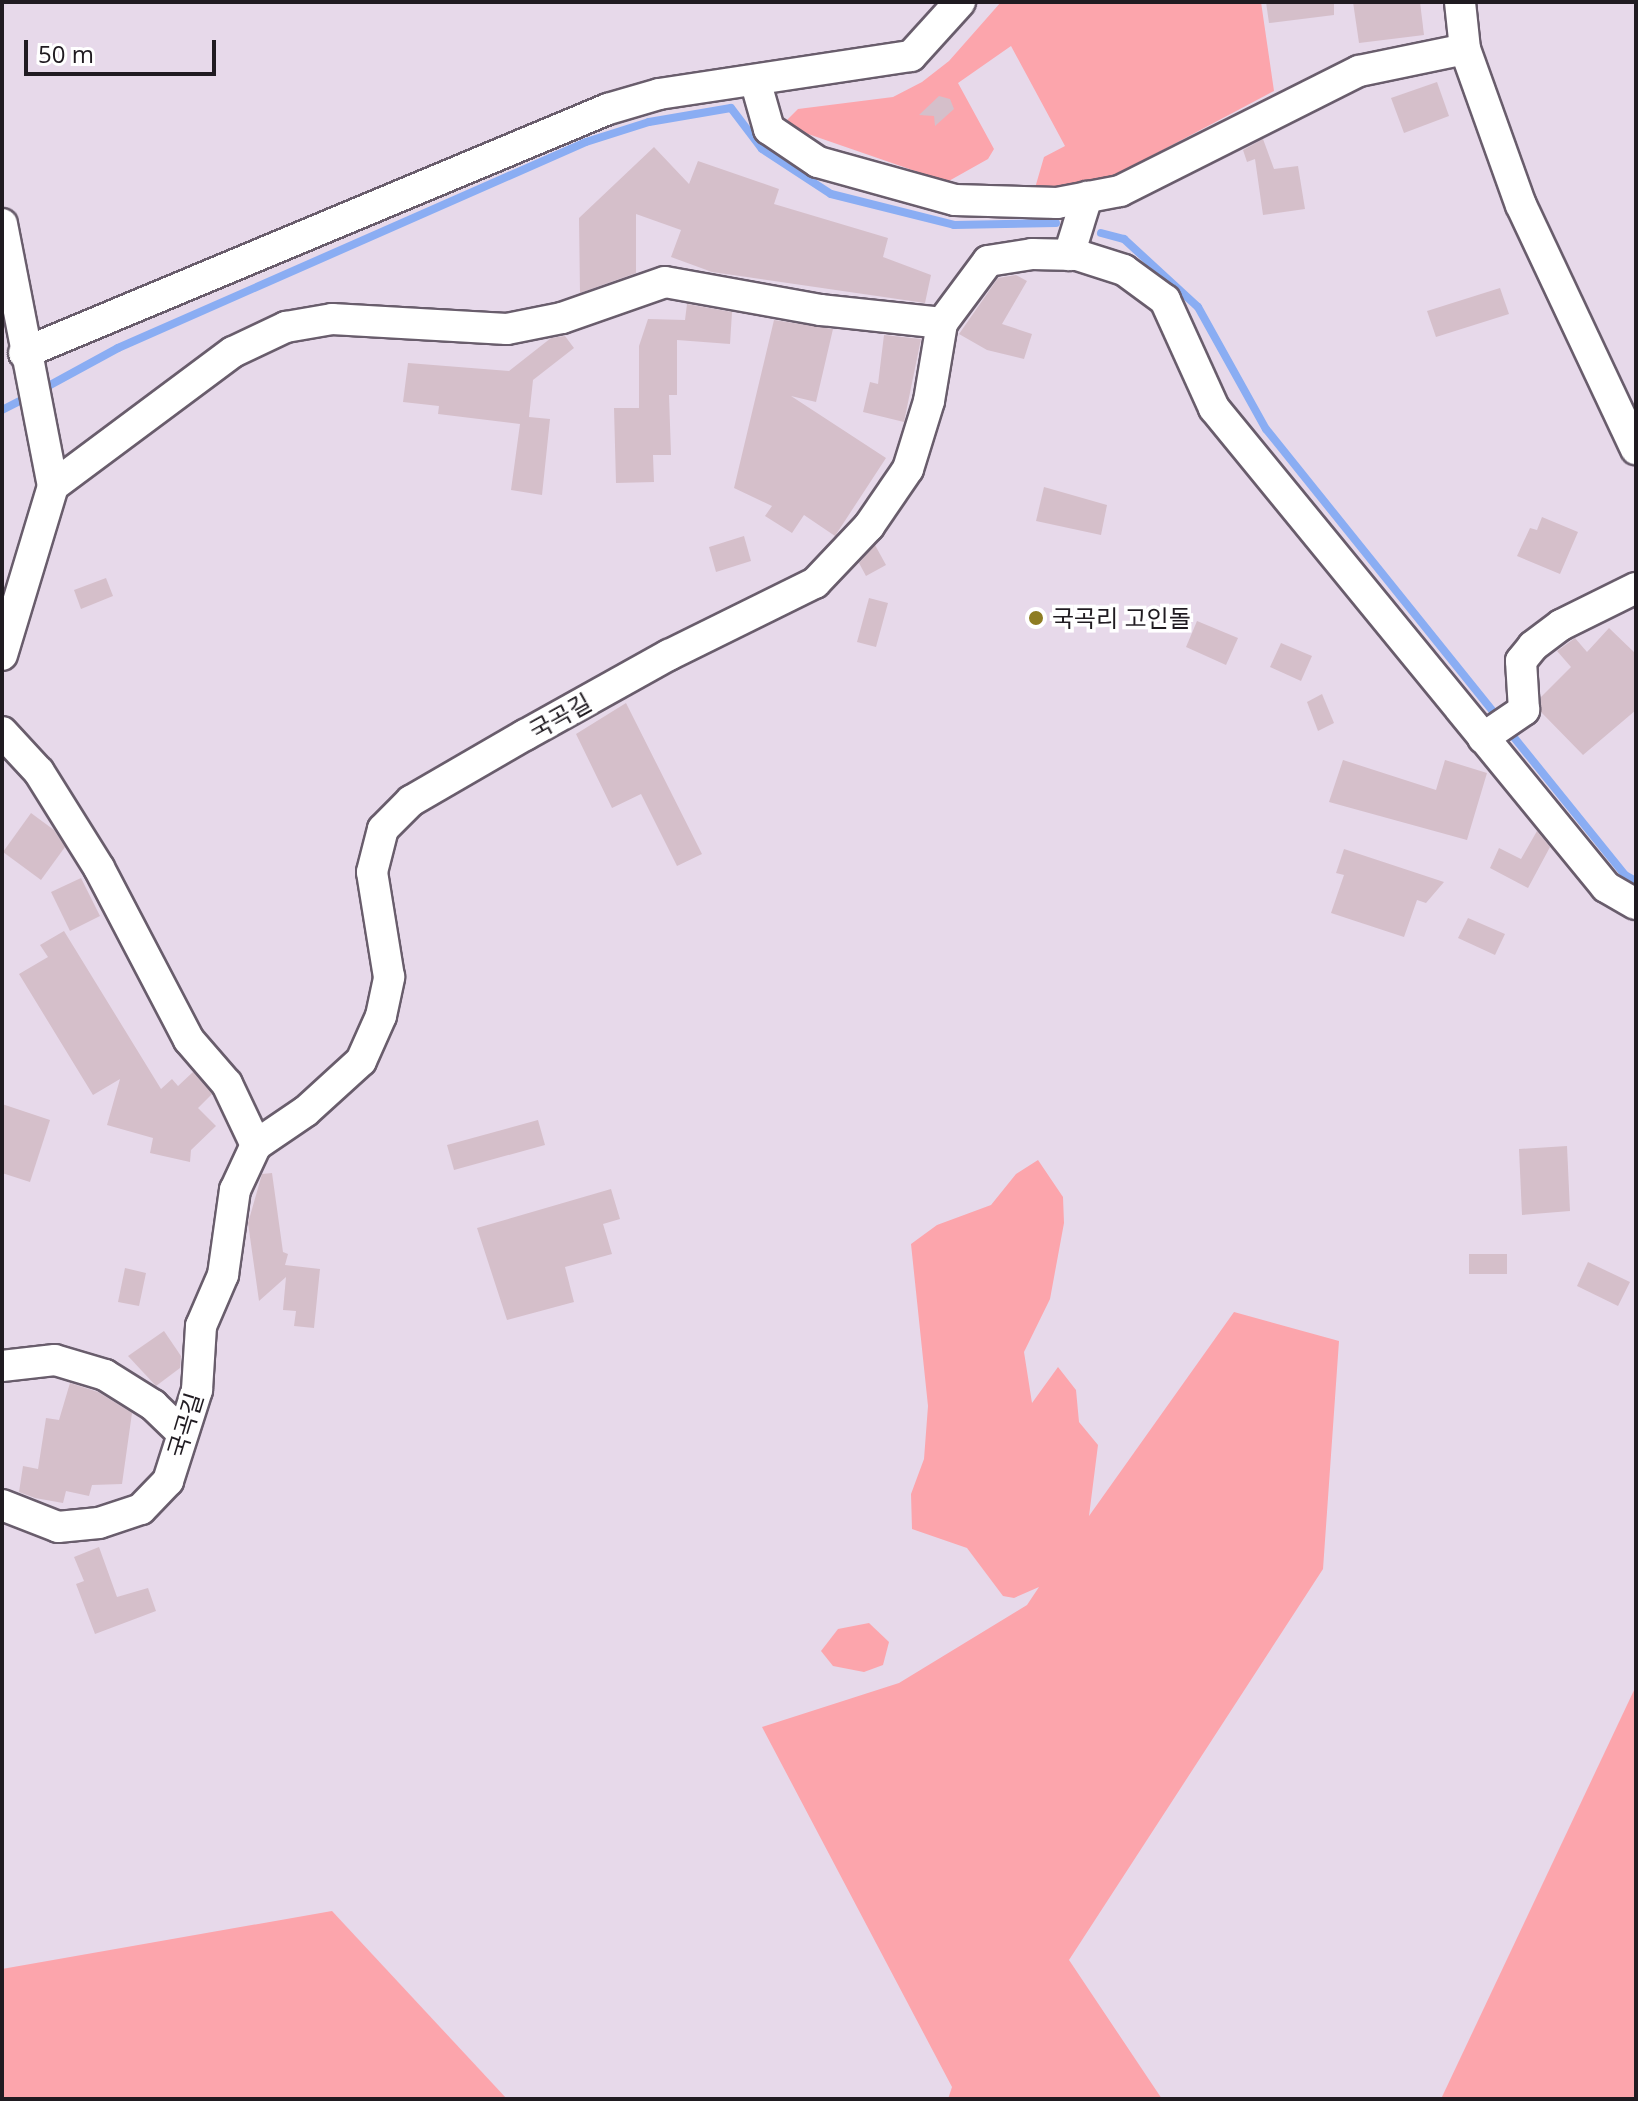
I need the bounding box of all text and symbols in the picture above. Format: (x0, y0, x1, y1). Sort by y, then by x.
scale bar (28, 24, 220, 74)
text: 50 m (38, 37, 94, 70)
place label: 국곡리 고인돌 (1052, 604, 1191, 632)
marker: 국곡리 고인돌 (1027, 609, 1045, 627)
street label: 국곡길 (524, 687, 596, 745)
street label: 국곡길 (162, 1389, 208, 1461)

